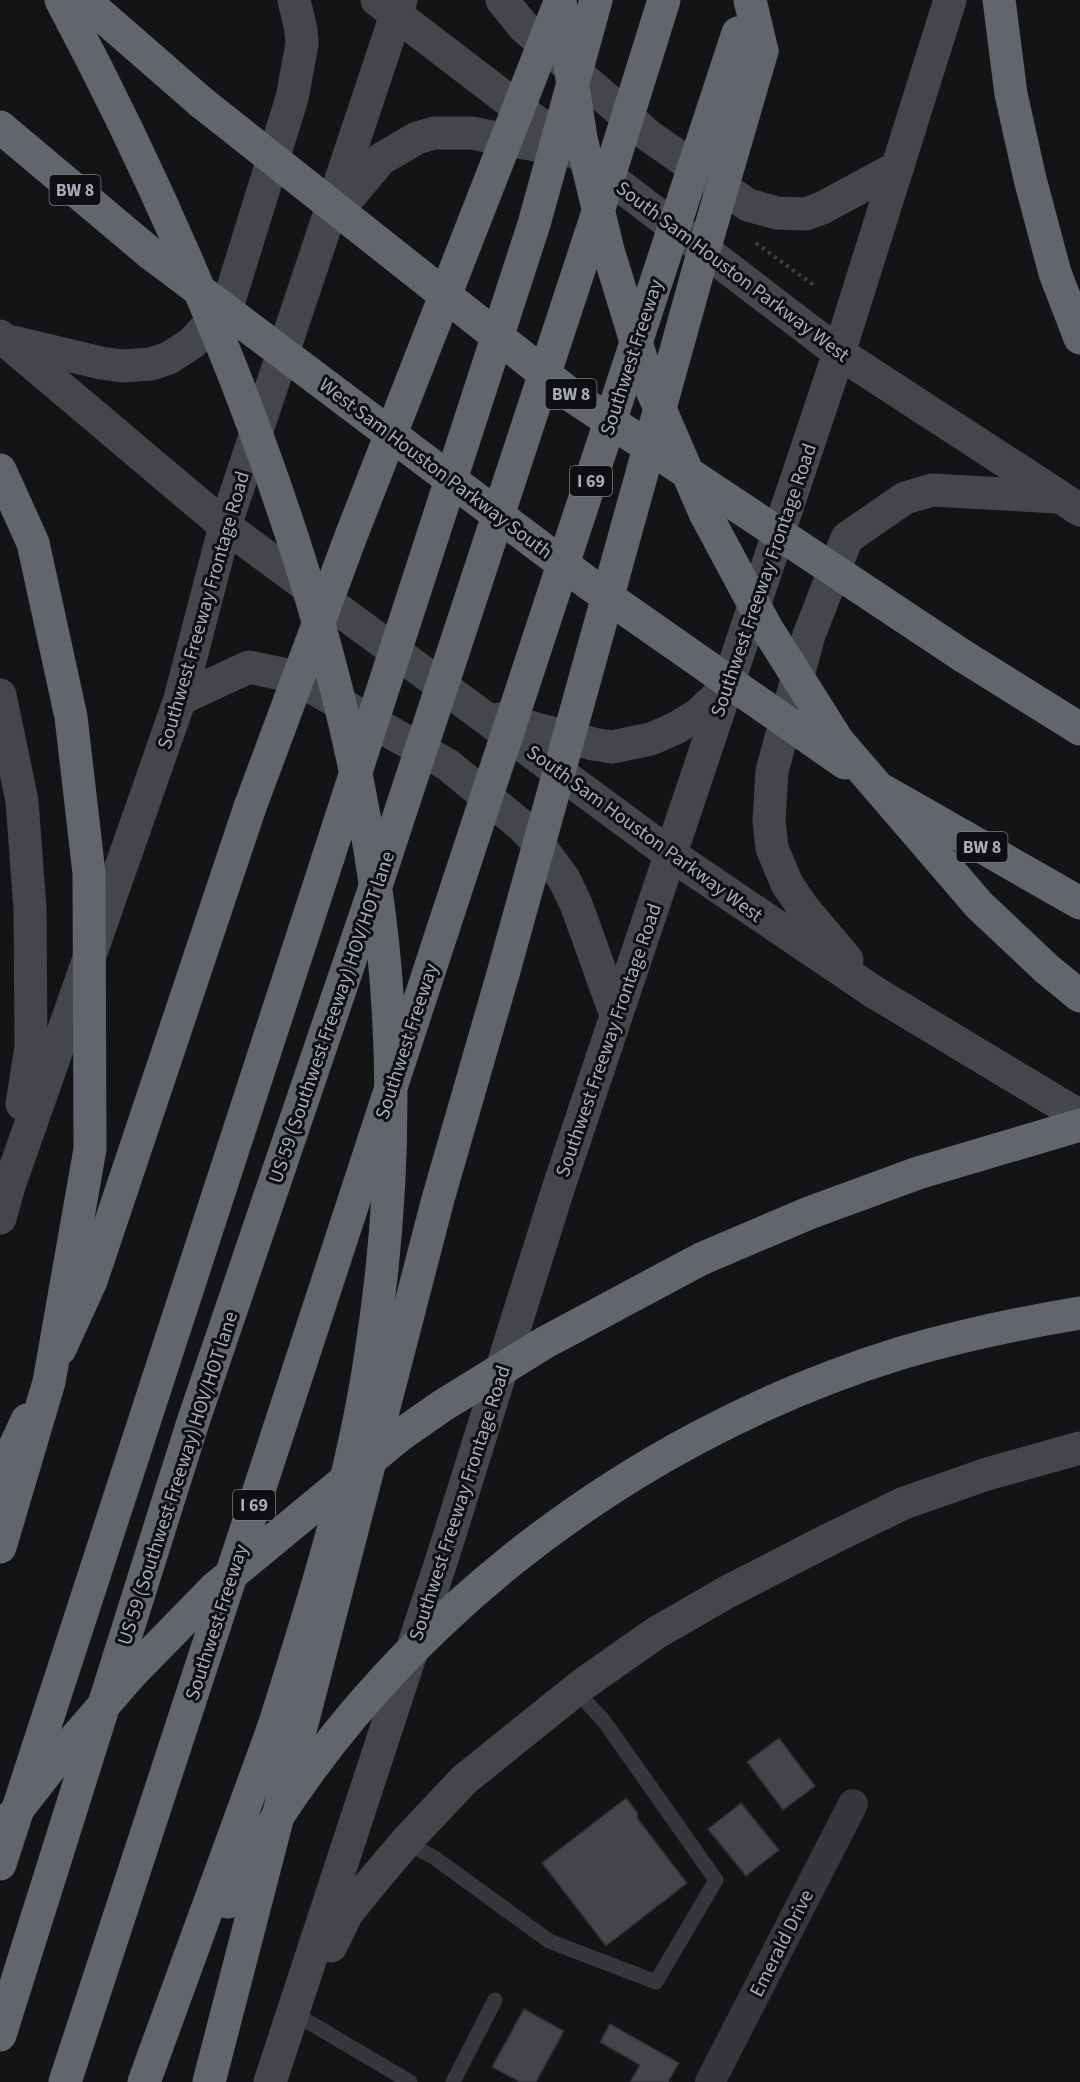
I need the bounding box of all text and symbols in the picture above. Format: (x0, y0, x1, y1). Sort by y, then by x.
road number: BW 8 (50, 175, 100, 205)
street label: South Sam Houston Parkway West (610, 175, 855, 369)
street label: Southwest Freeway (593, 275, 671, 439)
street label: West Sam Houston Parkway South (313, 372, 558, 566)
road number: BW 8 (546, 379, 596, 409)
street label: Southwest Freeway Frontage Road (704, 440, 824, 721)
road number: I 69 (570, 466, 612, 496)
street label: Southwest Freeway Frontage Road (151, 468, 257, 752)
street label: South Sam Houston Parkway West (521, 738, 768, 929)
road number: BW 8 (956, 832, 1008, 862)
street label: US 59 (Southwest Freeway) HOV/HOT lane (262, 848, 402, 1187)
street label: Southwest Freeway Frontage Road (549, 900, 669, 1181)
street label: Southwest Freeway (368, 959, 446, 1123)
street label: US 59 (Southwest Freeway) HOV/HOT lane (112, 1308, 242, 1648)
street label: Southwest Freeway Frontage Road (402, 1362, 518, 1645)
road number: I 69 (233, 1490, 275, 1520)
street label: Southwest Freeway (179, 1541, 253, 1703)
street label: Emerald Drive (743, 1885, 821, 2002)

